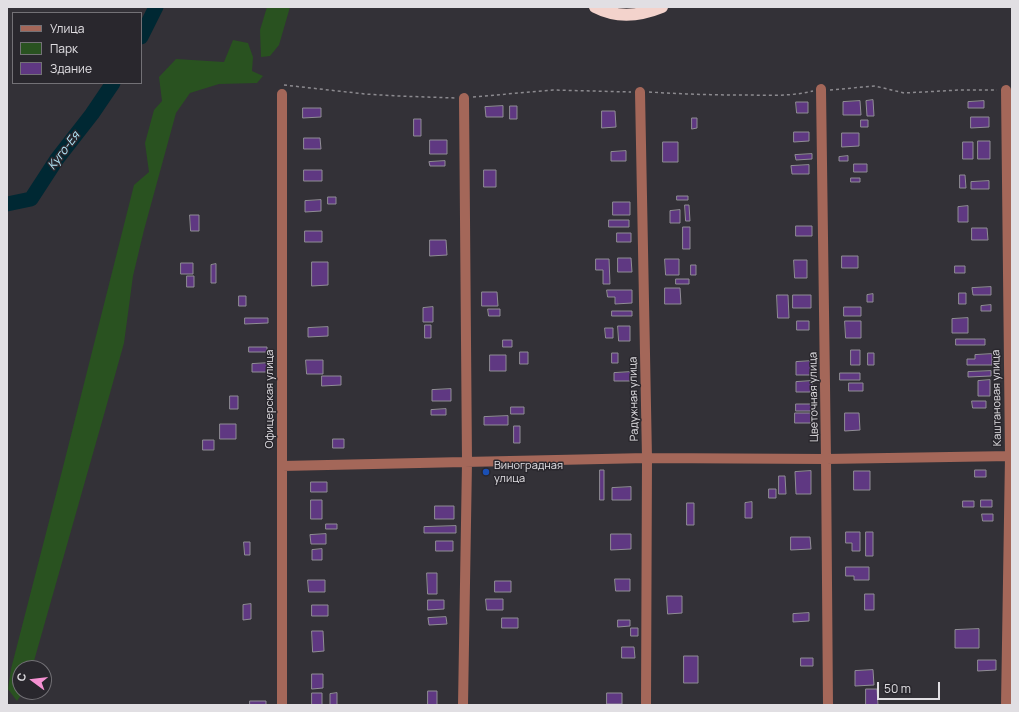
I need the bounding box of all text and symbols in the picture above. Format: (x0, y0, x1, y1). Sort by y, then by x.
legend (12, 12, 142, 84)
text: Улица (50, 20, 84, 37)
text: Парк (50, 40, 78, 57)
text: Здание (50, 60, 92, 77)
water label: Куго-Ея (45, 129, 83, 173)
street label: Каштановая улица (990, 349, 1004, 447)
street label: Офицерская улица (263, 350, 277, 448)
street label: Цветочная улица (807, 352, 821, 442)
street label: Радужная улица (627, 356, 641, 442)
place label: Виноградная улица (494, 459, 563, 485)
marker: Виноградная улица (481, 467, 491, 477)
north arrow (12, 660, 52, 700)
text: С (13, 671, 29, 683)
scale bar (879, 674, 942, 700)
text: 50 m (884, 680, 911, 697)

